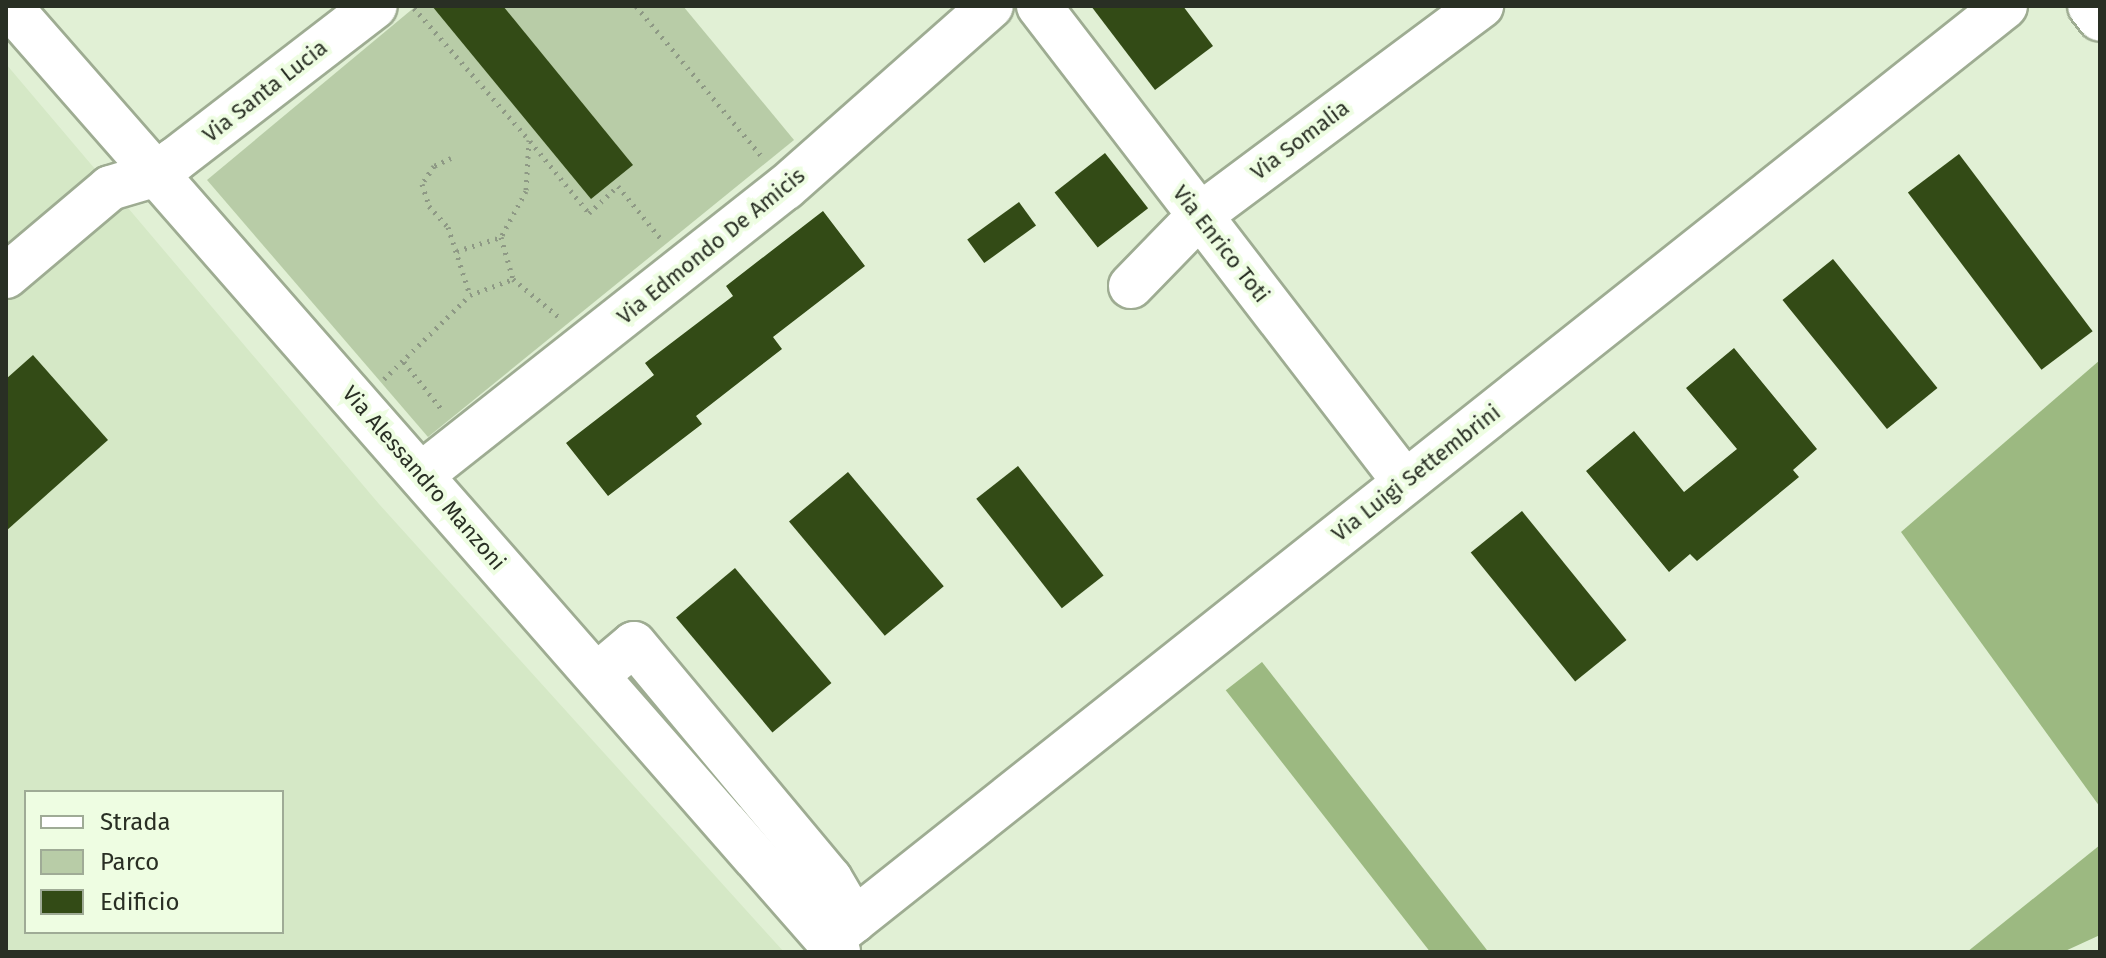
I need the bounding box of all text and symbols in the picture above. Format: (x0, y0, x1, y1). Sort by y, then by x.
street label: Via Santa Lucia (197, 34, 333, 148)
street label: Via Somalia (1246, 94, 1354, 186)
street label: Via Edmondo De Amicis (612, 162, 810, 330)
street label: Via Enrico Toti (1167, 180, 1275, 308)
street label: Via Alessandro Manzoni (337, 381, 511, 575)
street label: Via Luigi Settembrini (1326, 399, 1506, 547)
legend (24, 790, 284, 934)
text: Strada (100, 808, 171, 836)
text: Parco (100, 848, 159, 876)
text: Edificio (100, 888, 180, 916)

